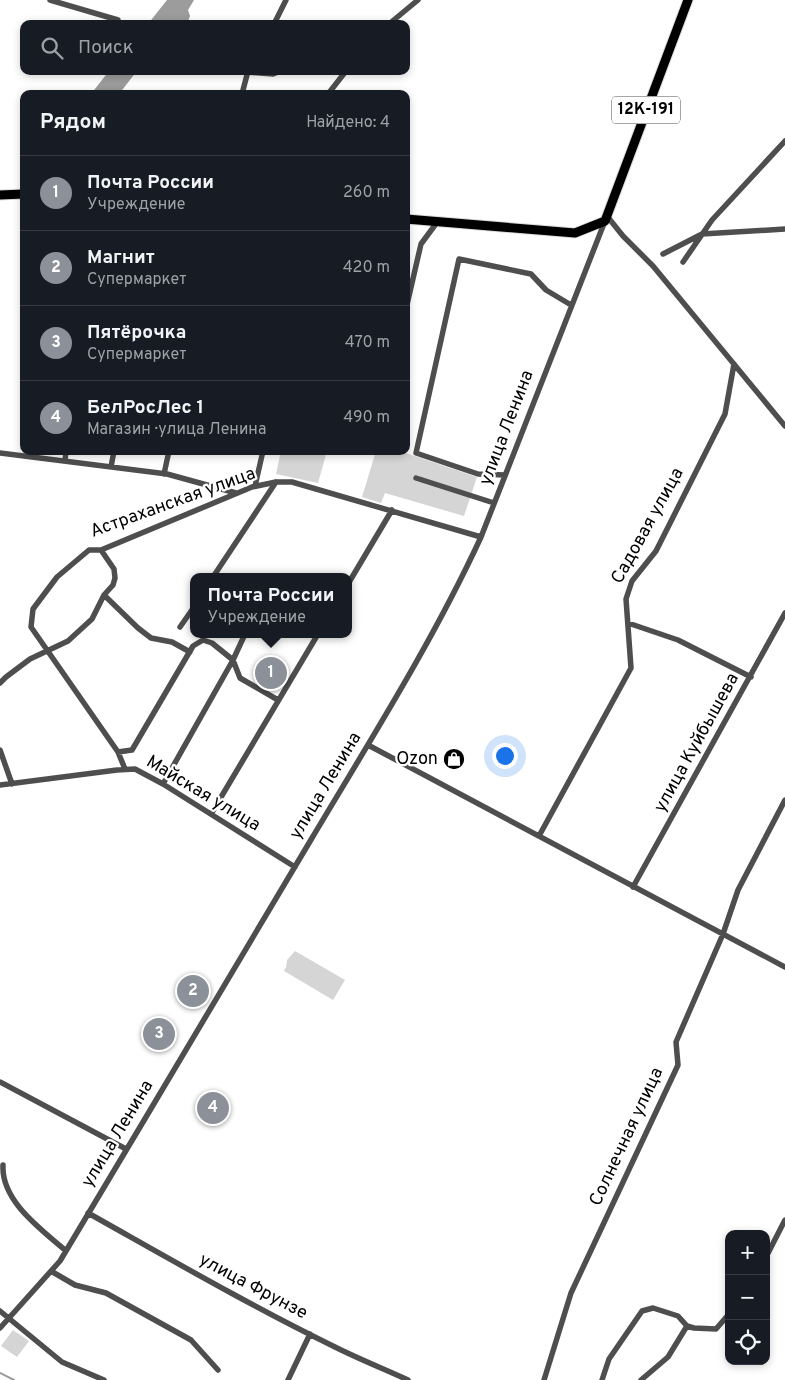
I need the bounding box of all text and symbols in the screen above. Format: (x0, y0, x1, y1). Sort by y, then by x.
search box (20, 20, 410, 75)
icon: search (38, 34, 66, 62)
text: Поиск (78, 36, 134, 60)
road number: 12К-191 (612, 96, 680, 124)
text: Рядом (40, 109, 106, 136)
text: Найдено: 4 (306, 113, 390, 133)
text: Почта России (87, 171, 214, 195)
text: 1 (53, 183, 59, 203)
text: 260 m (343, 183, 390, 203)
text: Учреждение (87, 195, 185, 215)
text: Магнит (87, 246, 155, 270)
text: 2 (51, 258, 61, 278)
text: 420 m (343, 258, 390, 278)
text: Супермаркет (87, 270, 187, 290)
text: Пятёрочка (87, 321, 186, 345)
text: 3 (51, 333, 61, 353)
text: 470 m (345, 333, 390, 353)
text: Супермаркет (87, 345, 187, 365)
street label: улица Ленина (475, 367, 539, 489)
text: БелРосЛес 1 (87, 396, 204, 420)
text: 4 (51, 408, 61, 428)
text: 490 m (343, 408, 390, 428)
text: Магазин · улица Ленина (87, 420, 266, 440)
street label: Астраханская улица (87, 462, 259, 544)
street label: Садовая улица (607, 464, 689, 588)
popup (190, 573, 352, 638)
text: Почта России (207, 584, 335, 608)
text: Учреждение (207, 608, 306, 628)
pin: 1 (255, 654, 287, 692)
street label: улица Куйбышева (649, 669, 745, 817)
street label: улица Ленина (285, 728, 367, 844)
your location (492, 743, 518, 769)
shop icon: Ozon (442, 747, 466, 771)
place label: Ozon (396, 748, 438, 771)
street label: Майская улица (142, 751, 264, 837)
pin: 2 (177, 972, 209, 1010)
pin: 3 (143, 1015, 175, 1053)
street label: Солнечная улица (585, 1064, 669, 1210)
street label: улица Ленина (77, 1076, 159, 1192)
pin: 4 (197, 1089, 229, 1127)
map controls (725, 1230, 770, 1365)
button: + (725, 1230, 770, 1275)
street label: улица Фрунзе (195, 1249, 311, 1325)
button: − (725, 1275, 770, 1320)
button: locate (725, 1320, 770, 1365)

